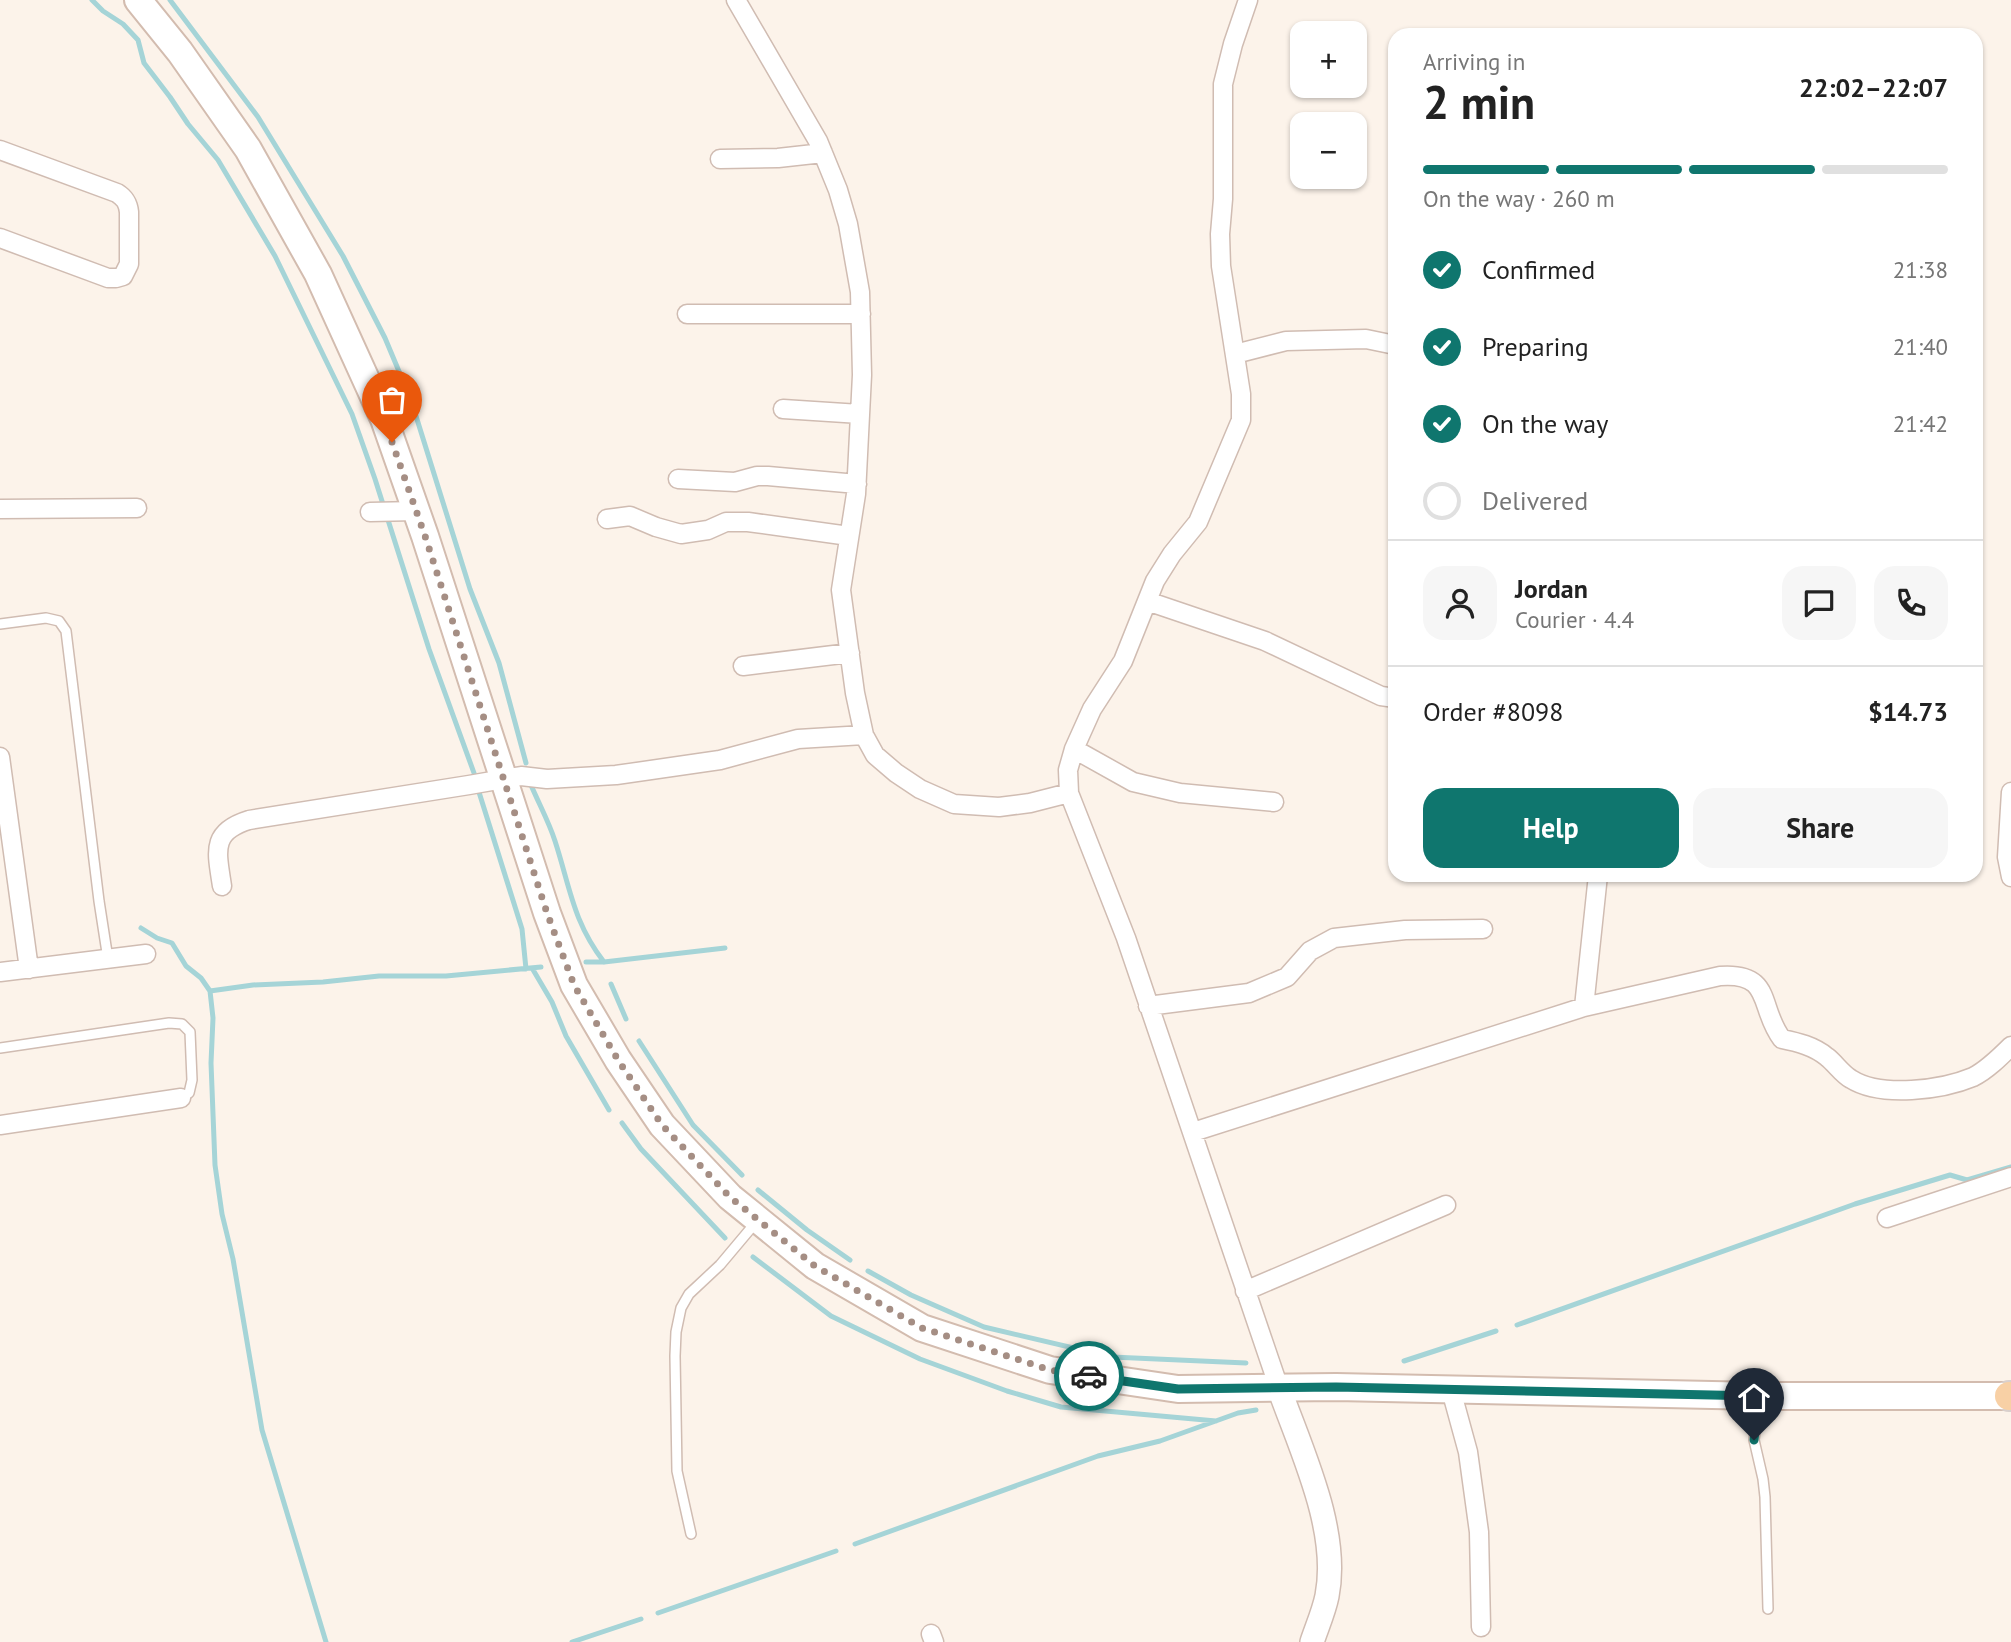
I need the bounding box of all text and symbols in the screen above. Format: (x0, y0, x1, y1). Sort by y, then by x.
map controls (1290, 21, 1367, 189)
button: + (1290, 21, 1367, 98)
text: Arriving in (1423, 47, 1525, 76)
text: 22:02–22:07 (1799, 71, 1948, 104)
text: 2 min (1423, 72, 1535, 132)
button: − (1290, 112, 1367, 189)
text: On the way · 260 m (1423, 184, 1615, 213)
icon: check (1423, 251, 1461, 289)
text: Confirmed (1482, 253, 1595, 286)
text: 21:38 (1893, 255, 1948, 284)
icon: check (1423, 328, 1461, 366)
text: Preparing (1482, 330, 1589, 363)
text: 21:40 (1893, 332, 1948, 361)
pin (362, 370, 422, 442)
icon: bag (373, 381, 411, 419)
icon: check (1423, 405, 1461, 443)
text: On the way (1482, 407, 1608, 440)
text: 21:42 (1893, 409, 1948, 438)
text: Delivered (1482, 484, 1588, 517)
button: person (1423, 566, 1497, 640)
button: chat (1782, 566, 1856, 640)
button: phone (1874, 566, 1948, 640)
text: Jordan (1515, 572, 1588, 605)
text: Courier · 4.4 (1515, 605, 1634, 634)
text: Order #8098 (1423, 695, 1563, 728)
text: $14.73 (1868, 695, 1948, 728)
button: Help (1423, 788, 1679, 868)
button: Share (1693, 788, 1948, 868)
courier (1054, 1341, 1124, 1411)
icon: car (1070, 1357, 1108, 1395)
pin (1724, 1368, 1784, 1440)
icon: home (1735, 1379, 1773, 1417)

